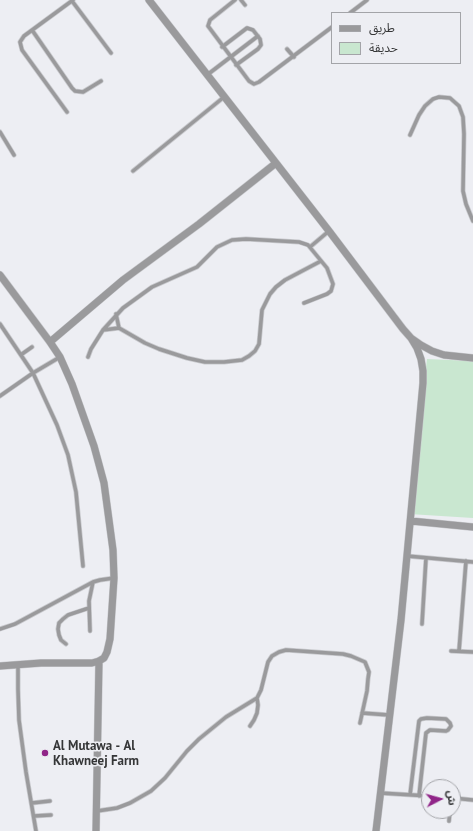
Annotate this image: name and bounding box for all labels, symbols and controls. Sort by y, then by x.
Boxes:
legend [331,12,461,64]
text: طريق [369,20,395,35]
text: حديقة [369,40,398,55]
place label: Al Mutawa - Al Khawneej Farm [53,738,139,769]
marker: Al Mutawa - Al Khawneej Farm [40,748,50,758]
north arrow [421,779,461,819]
text: ش [444,790,460,806]

